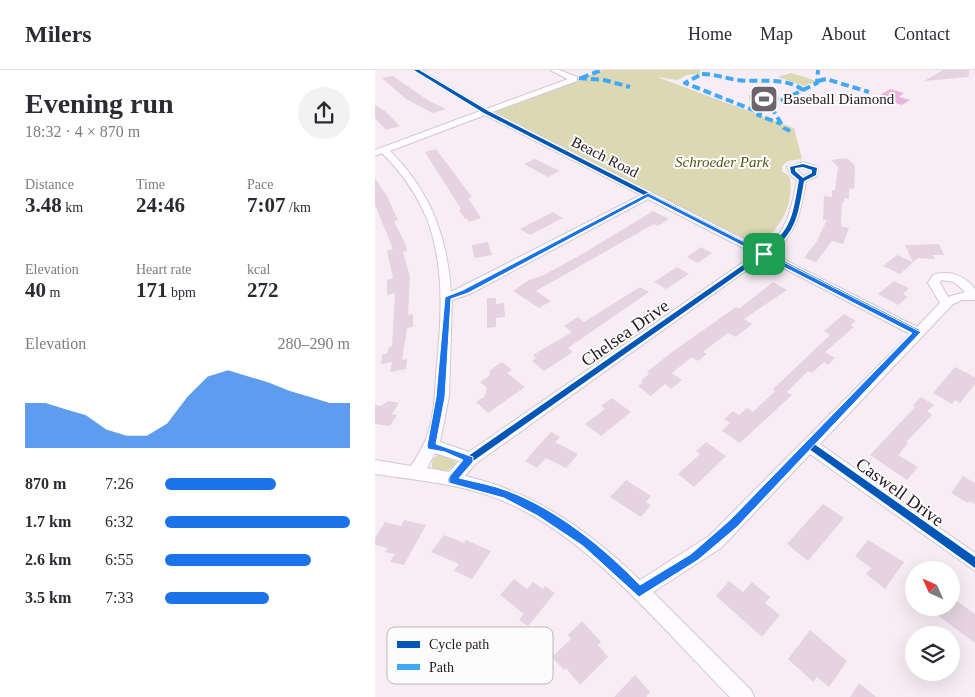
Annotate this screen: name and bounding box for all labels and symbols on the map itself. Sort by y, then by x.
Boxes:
sports icon: Baseball Diamond [749,84,779,114]
place label: Baseball Diamond [783,91,895,107]
street label: Beach Road [569,133,642,181]
park label: Schroeder Park [675,154,769,170]
pin [743,233,785,275]
street label: Chelsea Drive [577,295,673,371]
street label: Caswell Drive [852,453,948,531]
north arrow [905,561,960,616]
legend [387,627,553,684]
text: Cycle path [429,637,489,652]
text: Path [429,660,454,675]

